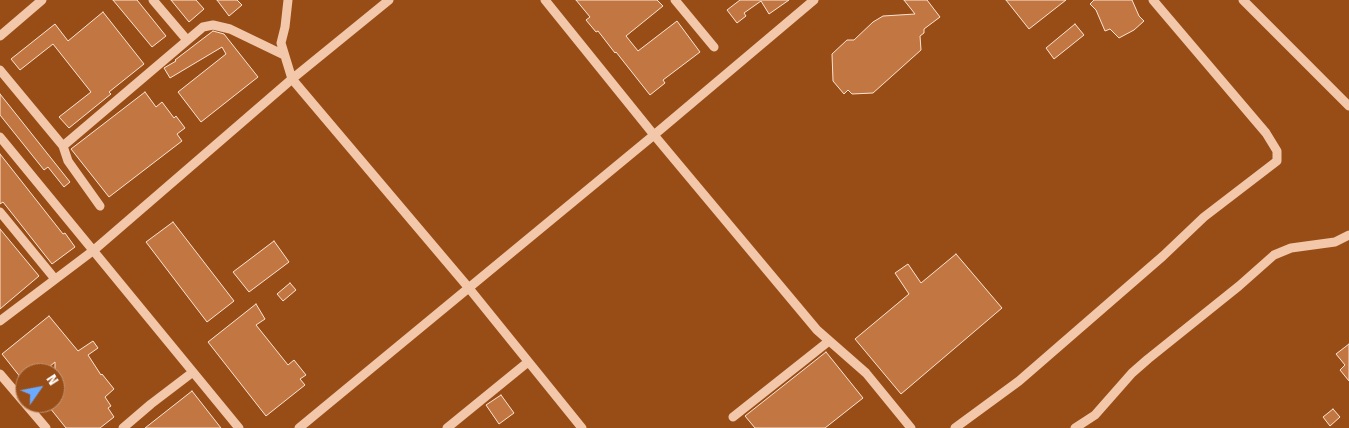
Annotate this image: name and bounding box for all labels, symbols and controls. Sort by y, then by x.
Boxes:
north arrow [15,363,65,413]
text: N [42,372,62,389]

